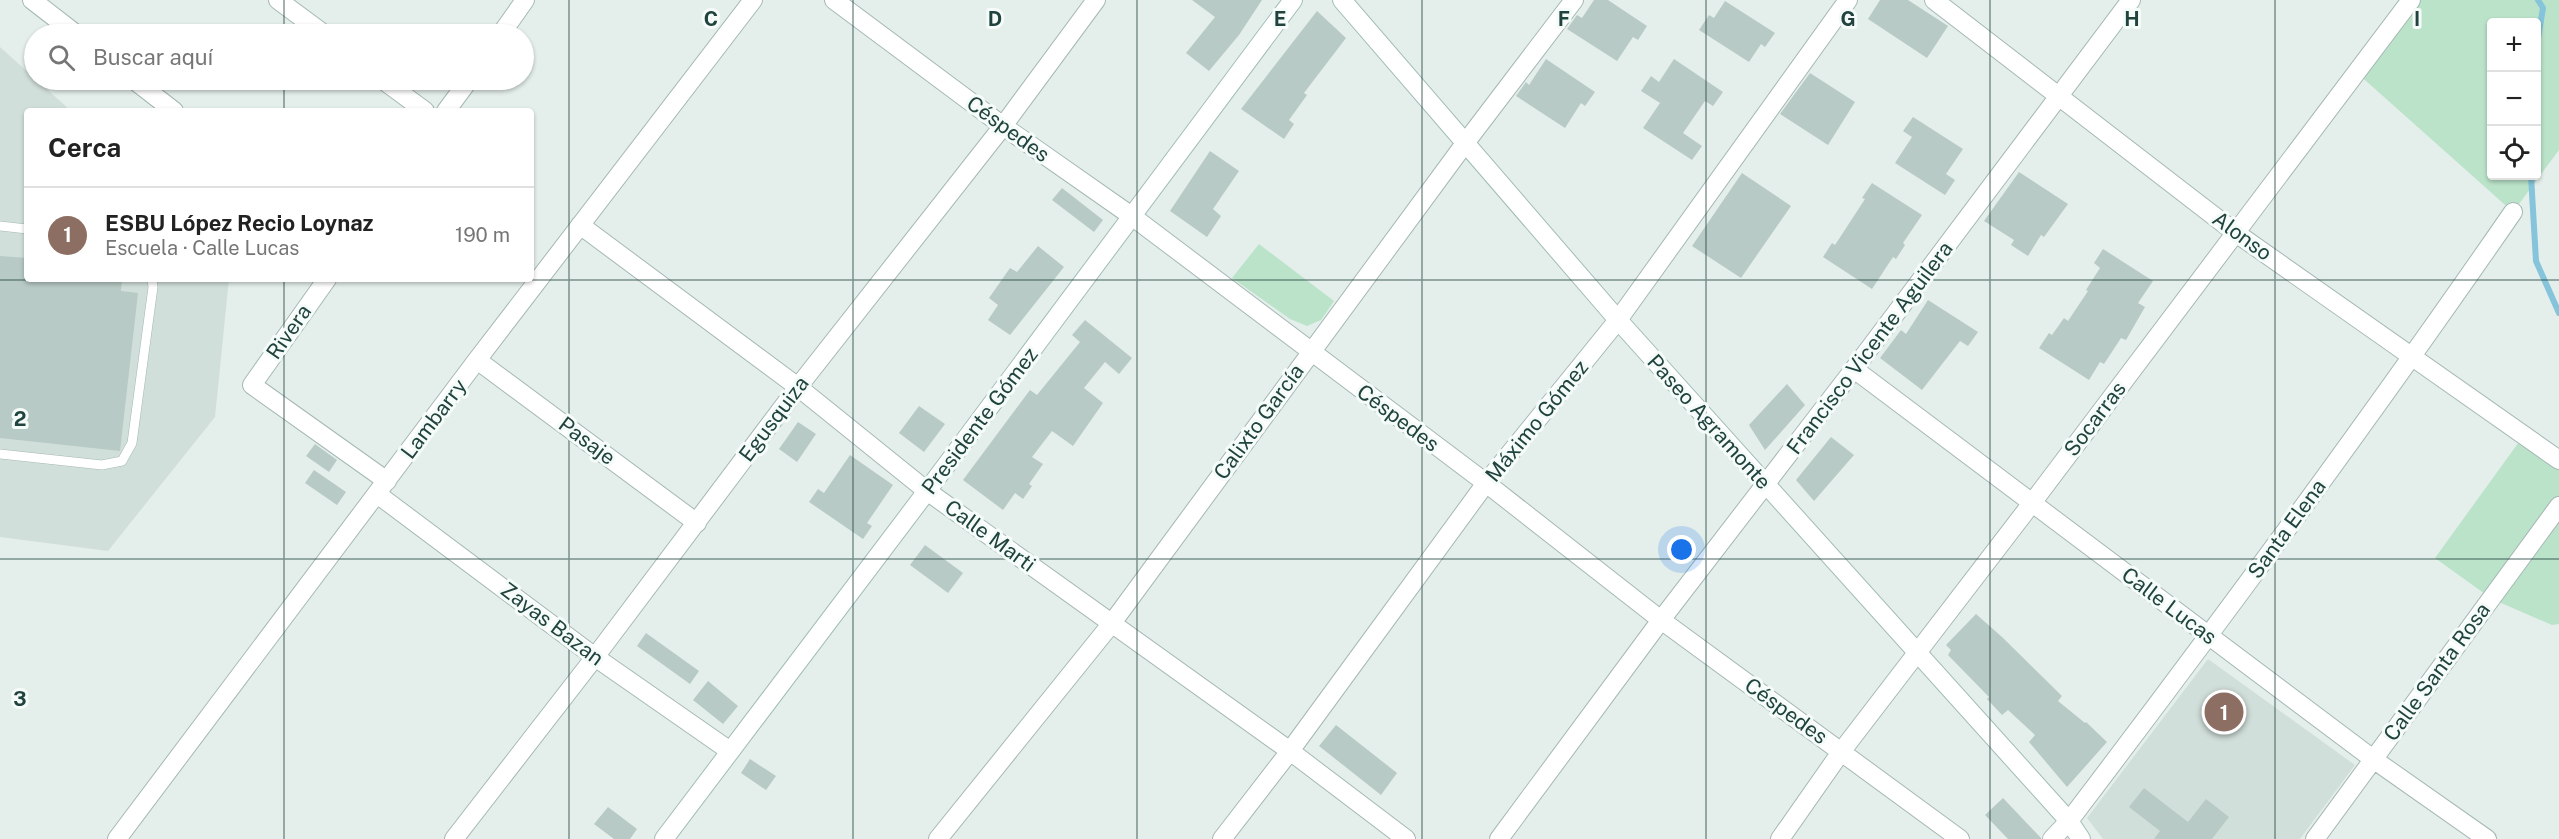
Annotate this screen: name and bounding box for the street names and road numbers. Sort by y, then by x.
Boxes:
street label: Céspedes [962,90,1055,167]
street label: Alonso [2208,206,2277,265]
street label: Francisco Vicente Aguilera [1781,236,1958,459]
street label: Rivera [261,300,316,364]
street label: Presidente Gómez [916,342,1043,499]
street label: Paseo Agramonte [1642,349,1776,494]
street label: Máximo Gómez [1480,355,1593,487]
street label: Calixto García [1208,359,1309,484]
street label: Egusquiza [733,371,814,466]
street label: Lambarry [395,374,472,464]
street label: Socarras [2058,376,2131,461]
street label: Céspedes [1352,379,1444,457]
street label: Pasaje [554,411,621,470]
street label: Santa Elena [2242,474,2331,583]
street label: Calle Marti [940,494,1041,577]
street label: Calle Lucas [2117,562,2222,649]
street label: Zayas Bazan [496,577,609,670]
street label: Calle Santa Rosa [2378,598,2495,746]
street label: Céspedes [1740,672,1833,749]

